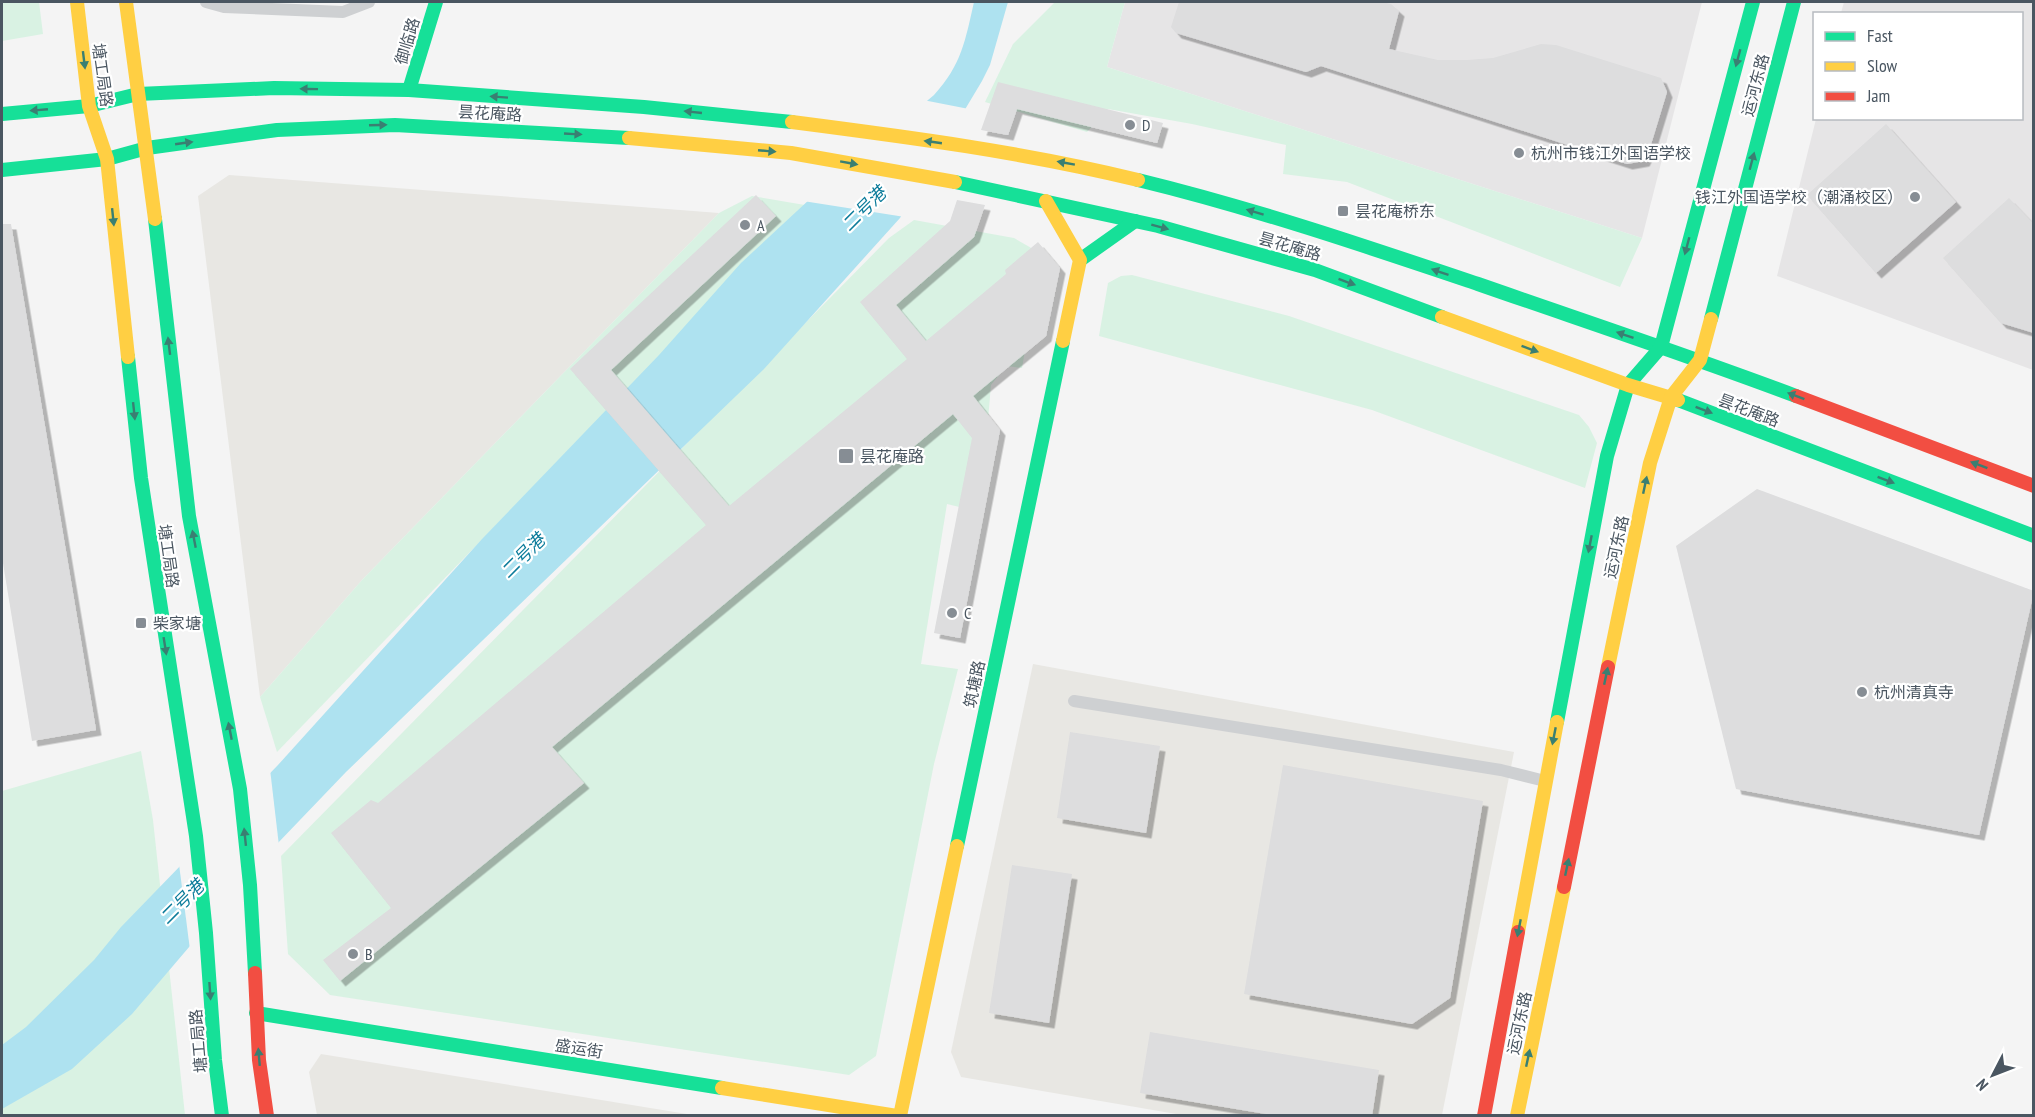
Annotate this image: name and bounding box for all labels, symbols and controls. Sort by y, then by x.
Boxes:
legend [1813,12,2023,120]
street label: 御临路 [390,15,424,67]
text: Fast [1867,24,1893,47]
street label: 塘工局路 [89,42,117,108]
one-way arrow [1732,49,1742,67]
one-way arrow [79,50,88,69]
street label: 运河东路 [1737,51,1773,119]
text: Slow [1867,54,1898,77]
one-way arrow [299,84,318,93]
text: Jam [1866,84,1890,107]
one-way arrow [489,92,508,101]
street label: 昙花庵路 [458,101,522,125]
one-way arrow [29,105,48,115]
one-way arrow [683,107,702,117]
place label: D [1142,115,1150,135]
marker: D [1123,118,1137,132]
one-way arrow [369,121,388,130]
one-way arrow [564,129,583,139]
one-way arrow [923,137,942,146]
one-way arrow [175,138,194,147]
place label: 杭州市钱江外国语学校 [1531,143,1691,163]
one-way arrow [758,146,777,156]
marker: 杭州市钱江外国语学校 [1512,146,1526,160]
one-way arrow [1748,152,1758,170]
one-way arrow [840,159,859,168]
one-way arrow [1056,159,1075,168]
water label: 二号港 [836,179,893,236]
place label: 钱江外国语学校（潮涌校区） [1695,187,1903,207]
marker: 钱江外国语学校（潮涌校区） [1908,190,1922,204]
place label: 昙花庵桥东 [1355,201,1435,221]
marker: 昙花庵桥东 [1336,204,1350,218]
one-way arrow [1246,206,1264,216]
one-way arrow [108,208,118,227]
place label: A [757,215,765,235]
marker: A [738,218,752,232]
one-way arrow [1151,222,1170,232]
street label: 昙花庵路 [1256,228,1324,264]
one-way arrow [1682,237,1691,255]
one-way arrow [1431,267,1449,276]
one-way arrow [1339,277,1357,287]
one-way arrow [1616,329,1634,339]
one-way arrow [165,336,174,355]
one-way arrow [1521,345,1539,355]
street label: 昙花庵路 [1716,389,1782,431]
one-way arrow [1787,391,1805,401]
one-way arrow [129,402,139,421]
one-way arrow [1695,406,1713,415]
place label: 昙花庵路 [860,446,924,466]
marker: 昙花庵路 [837,447,855,465]
one-way arrow [1970,460,1988,469]
one-way arrow [1877,475,1895,485]
one-way arrow [1641,476,1651,494]
street label: 运河东路 [1600,514,1632,580]
street label: 塘工局路 [155,523,183,589]
water label: 二号港 [495,526,552,583]
one-way arrow [189,530,198,549]
one-way arrow [1585,535,1594,554]
place label: C [964,603,971,623]
marker: C [945,606,959,620]
place label: 柴家塘 [153,613,201,633]
marker: 柴家塘 [134,616,148,630]
one-way arrow [161,637,170,656]
street label: 筑塘路 [959,658,989,710]
one-way arrow [1602,667,1612,685]
place label: 杭州清真寺 [1874,682,1954,702]
marker: 杭州清真寺 [1855,685,1869,699]
one-way arrow [225,721,234,740]
one-way arrow [1550,727,1559,746]
one-way arrow [241,827,250,846]
one-way arrow [1563,857,1572,876]
water label: 二号港 [154,872,211,929]
one-way arrow [1514,918,1523,937]
place label: B [365,944,373,964]
marker: B [346,947,360,961]
one-way arrow [206,982,215,1001]
street label: 运河东路 [1503,990,1535,1056]
street label: 塘工局路 [185,1008,211,1074]
street label: 盛运街 [554,1034,604,1062]
north arrow [1963,1045,2023,1105]
one-way arrow [254,1048,264,1067]
one-way arrow [1524,1048,1533,1067]
text: N [1972,1075,1992,1095]

